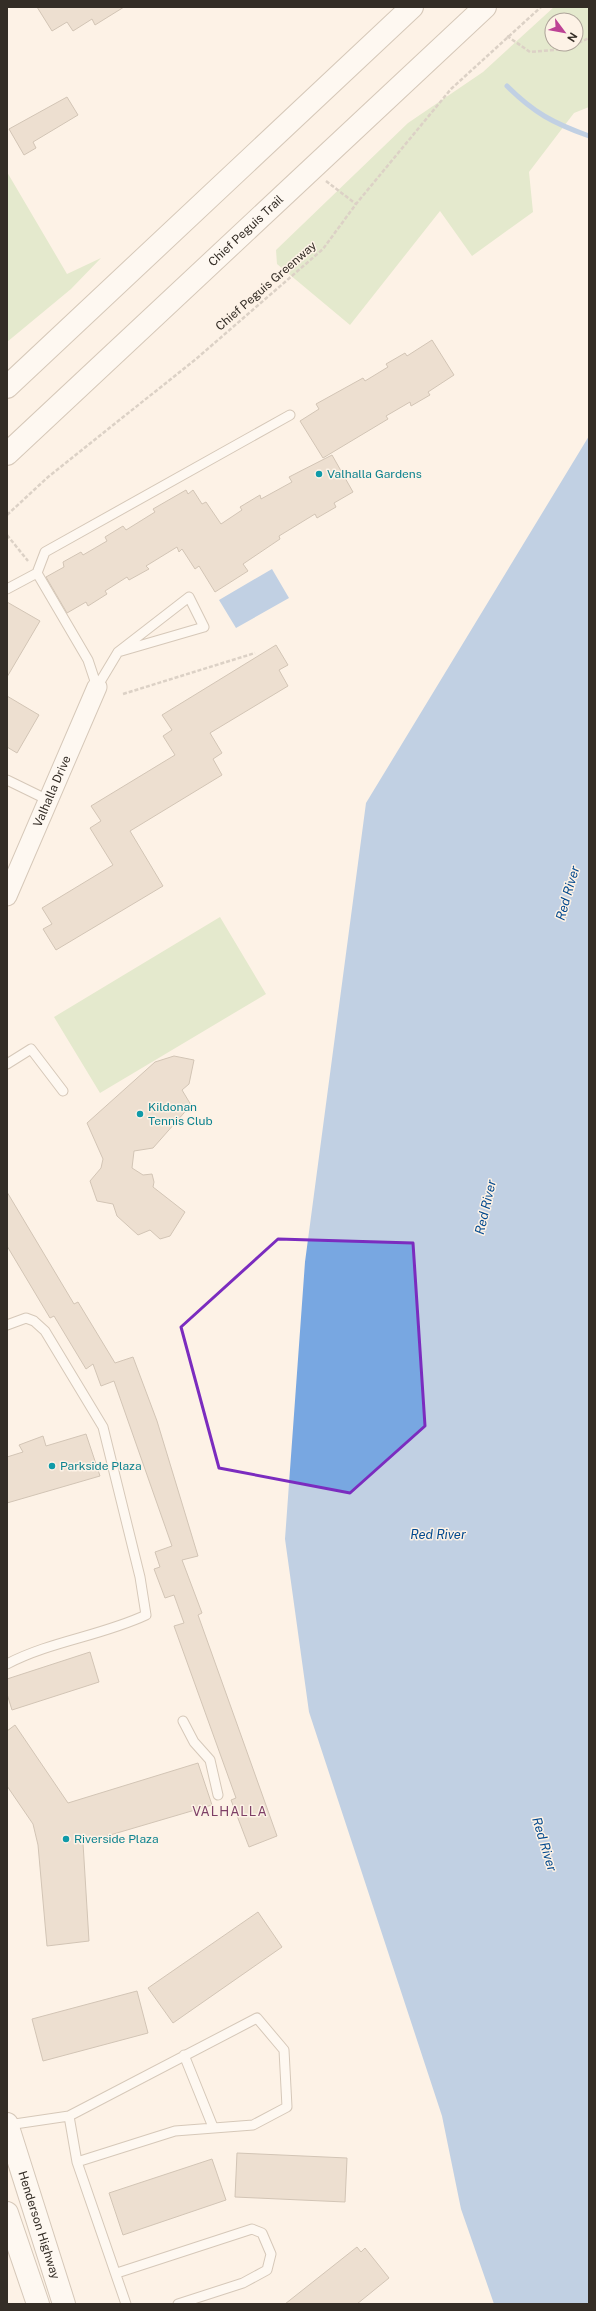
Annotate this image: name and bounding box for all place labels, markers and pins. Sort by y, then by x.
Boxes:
place label: Valhalla Gardens [327,467,422,481]
marker: Valhalla Gardens [314,469,324,479]
place label: Kildonan Tennis Club [148,1100,213,1128]
marker: Kildonan Tennis Club [135,1109,145,1119]
place label: Parkside Plaza [60,1459,142,1473]
marker: Parkside Plaza [47,1461,57,1471]
place label: Riverside Plaza [74,1832,159,1846]
marker: Riverside Plaza [61,1834,71,1844]

